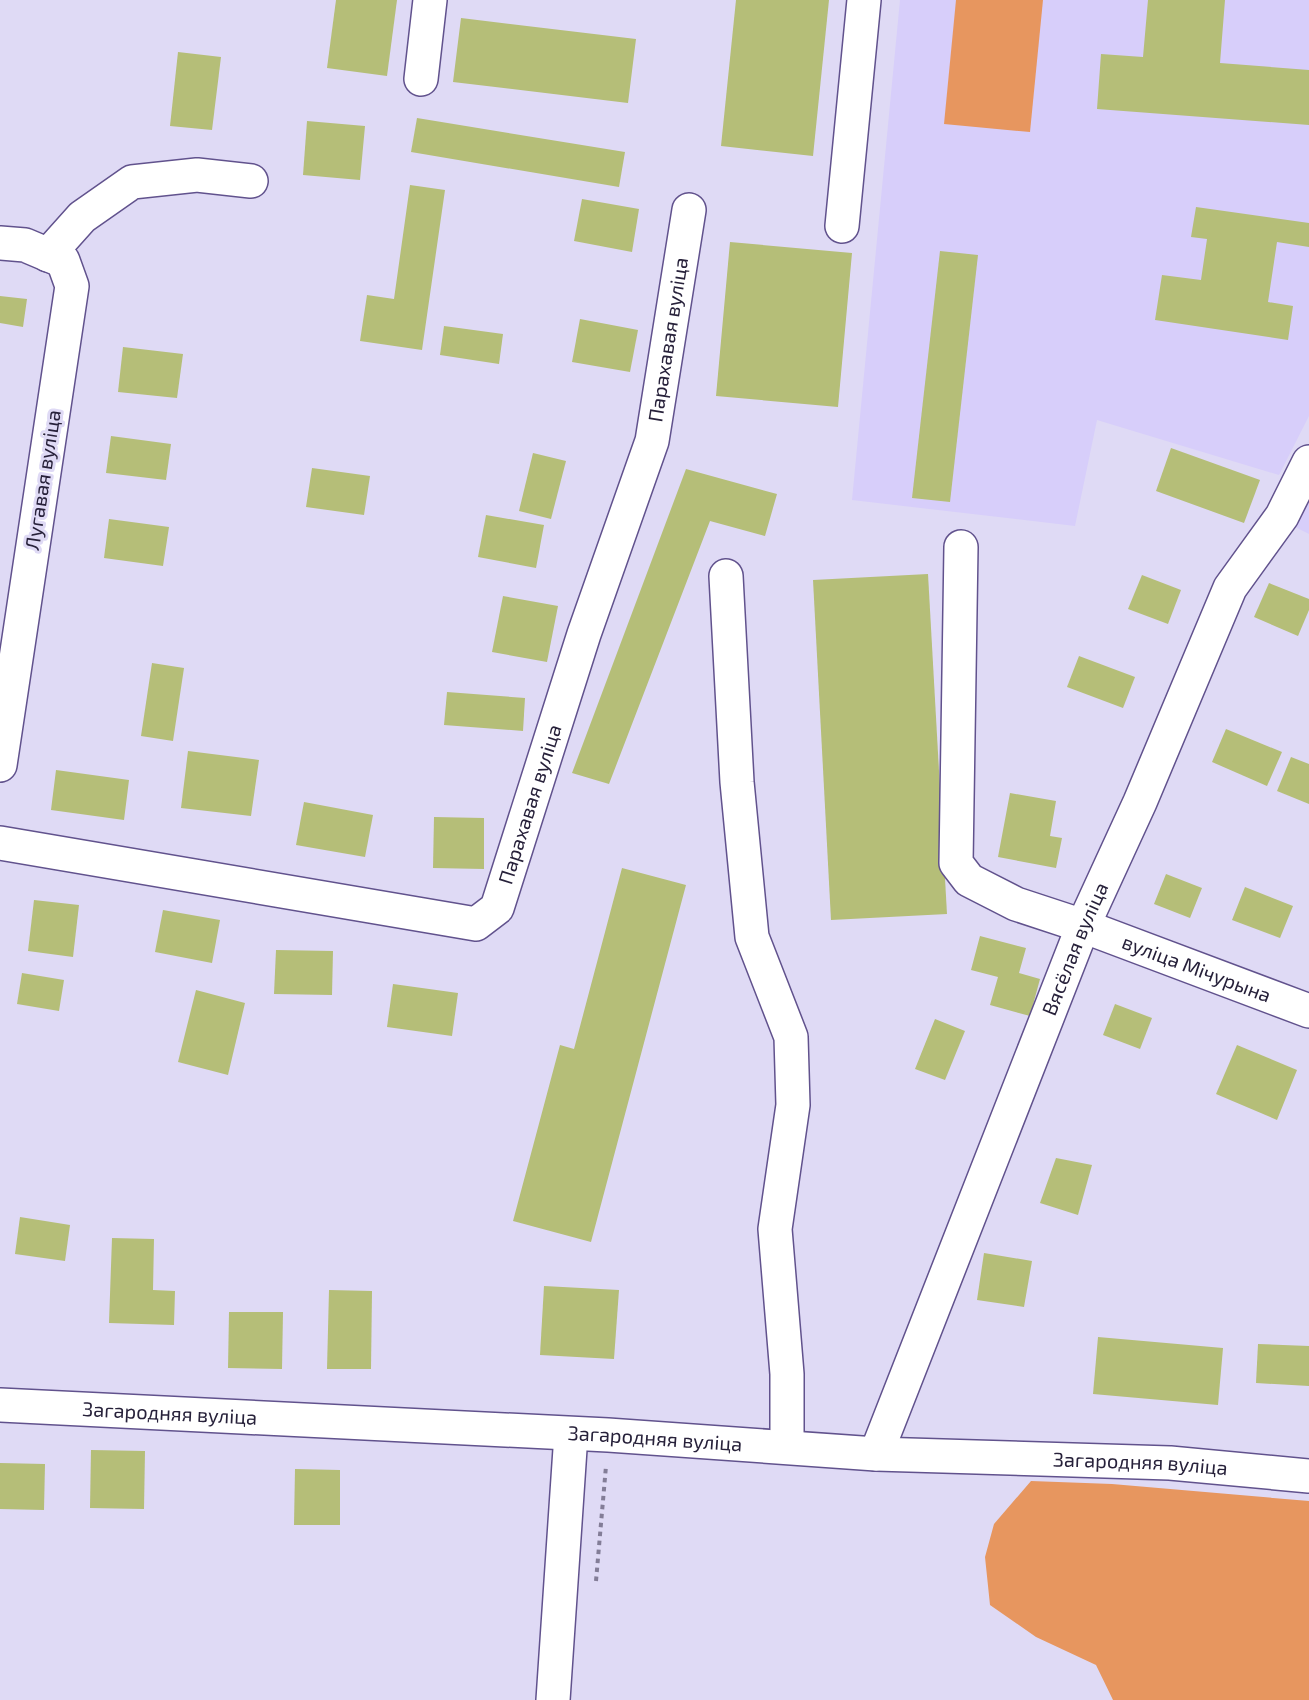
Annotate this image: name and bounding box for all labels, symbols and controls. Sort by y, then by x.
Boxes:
street label: Парахавая вуліца [642,255,692,424]
street label: Лугавая вуліца [19,408,66,552]
street label: Парахавая вуліца [492,721,566,887]
street label: Вясёлая вуліца [1036,878,1112,1018]
street label: вуліца Мічурына [1119,929,1275,1007]
street label: Загародняя вуліца [82,1396,258,1429]
street label: Загародняя вуліца [567,1420,743,1456]
street label: Загародняя вуліца [1053,1446,1229,1479]

